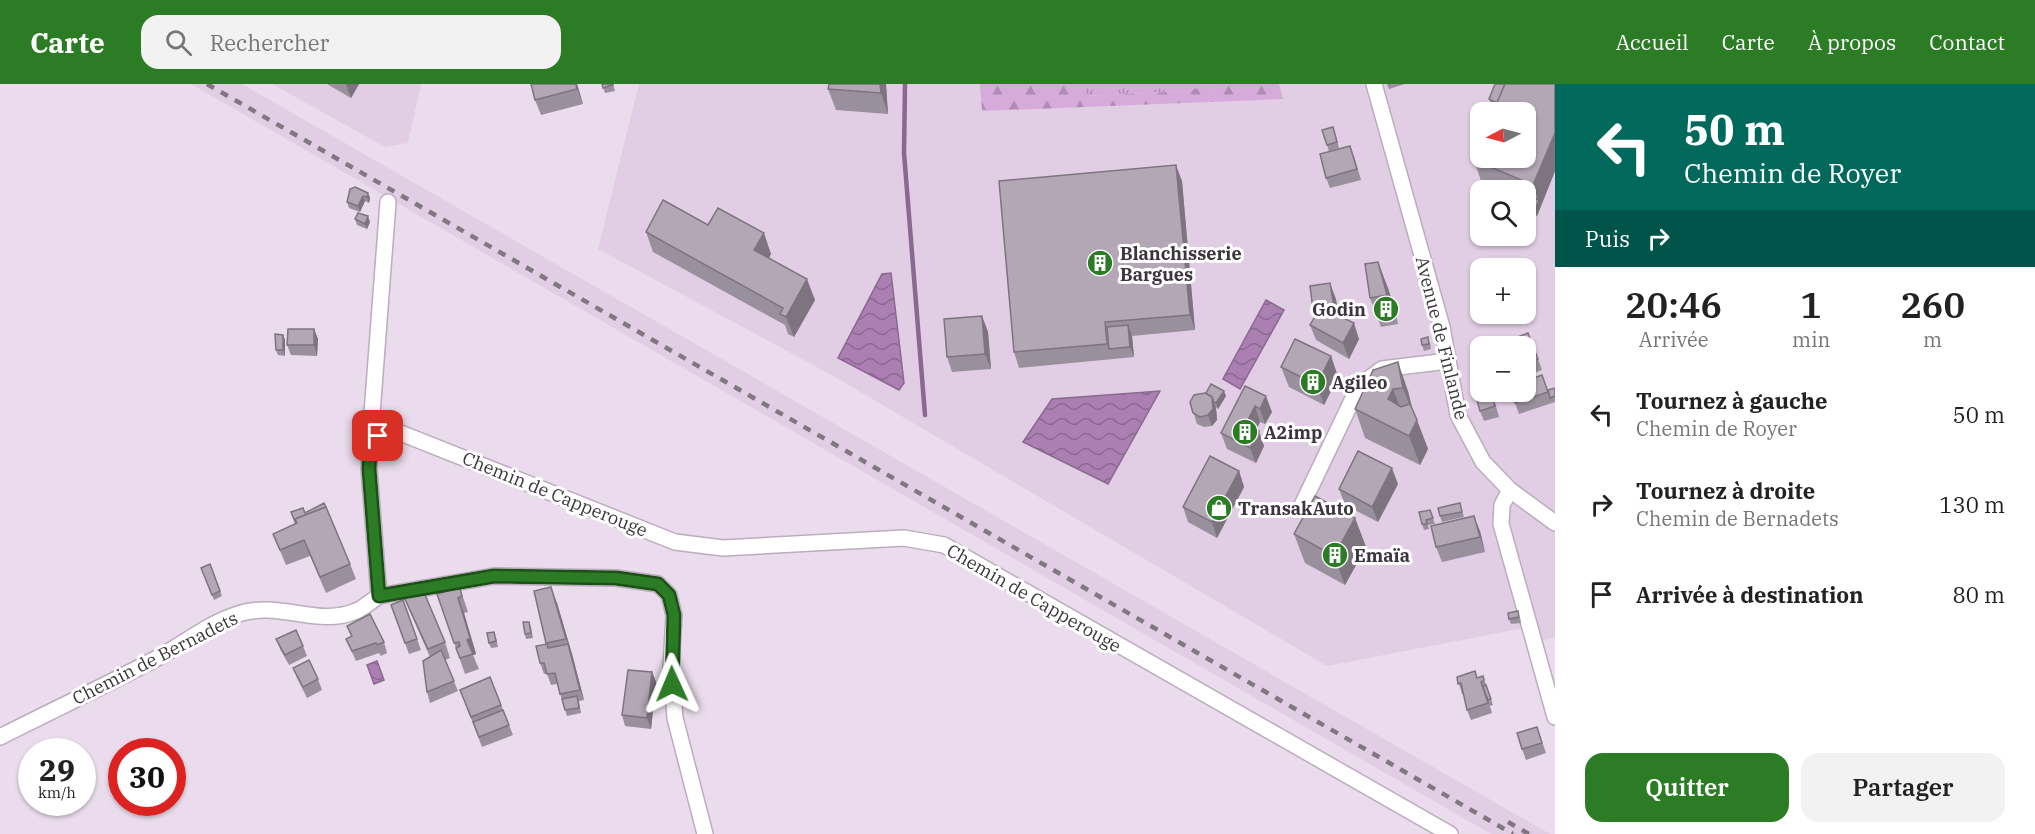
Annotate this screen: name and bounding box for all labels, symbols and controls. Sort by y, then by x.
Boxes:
search box [141,15,561,69]
text: Carte [30,24,105,61]
icon: search [162,26,195,59]
text: Rechercher [210,28,329,57]
text: Accueil [1616,28,1689,56]
text: Carte [1722,28,1775,56]
text: À propos [1808,28,1896,56]
text: Contact [1929,28,2005,56]
north arrow [1470,102,1536,168]
map controls [1470,102,1536,402]
text: 50 m [1684,102,1785,157]
icon: left [1585,108,1663,186]
text: Chemin de Royer [1684,155,1901,190]
button: search [1470,180,1536,246]
icon: right [1642,222,1675,255]
text: Puis [1585,224,1630,253]
place label: Blanchisserie Bargues [1120,242,1242,286]
building icon: Blanchisserie Bargues [1085,248,1115,278]
street label: Avenue de Finlande [1411,254,1473,422]
button: + [1470,258,1536,324]
text: 20:46 [1625,281,1722,328]
text: 1 [1800,281,1822,328]
text: 260 [1900,281,1965,328]
building icon: Godin [1371,294,1401,324]
place label: Godin [1312,298,1366,321]
text: Arrivée [1639,326,1708,353]
text: min [1792,326,1830,353]
text: m [1923,326,1942,353]
button: − [1470,336,1536,402]
building icon: Agileo [1298,367,1328,397]
place label: Agileo [1332,371,1388,394]
text: Tournez à gauche [1636,386,1827,415]
icon: left [1585,398,1618,431]
text: 50 m [1953,400,2005,429]
pin [352,410,403,461]
text: Chemin de Royer [1636,415,1797,442]
building icon: A2imp [1230,417,1260,447]
icon: arrive [361,419,394,452]
place label: A2imp [1264,421,1322,444]
street label: Chemin de Capperouge [459,446,651,542]
text: Tournez à droite [1636,476,1815,505]
icon: right [1585,488,1618,521]
text: 130 m [1939,490,2005,519]
shop icon: TransakAuto [1204,493,1234,523]
place label: TransakAuto [1238,497,1354,520]
text: Chemin de Bernadets [1636,505,1839,532]
street label: Chemin de Capperouge [943,539,1125,657]
building icon: Emaïa [1320,540,1350,570]
place label: Emaïa [1354,544,1410,567]
icon: arrive [1585,578,1618,611]
text: Arrivée à destination [1636,580,1864,609]
text: 80 m [1953,580,2005,609]
street label: Chemin de Bernadets [68,606,242,710]
position arrow [640,652,704,716]
speed limit sign: 30 [108,738,186,816]
text: 29 [39,750,75,789]
button: Quitter [1585,753,1789,822]
button: Partager [1801,753,2005,822]
text: km/h [38,783,76,802]

